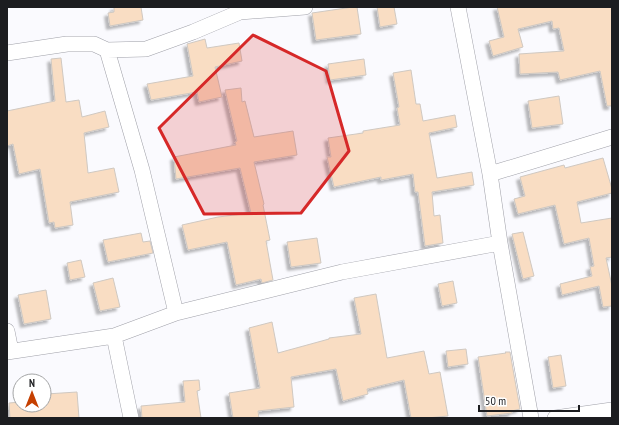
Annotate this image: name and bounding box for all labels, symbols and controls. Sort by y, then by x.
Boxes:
north arrow [12,373,52,413]
text: N [29,376,35,390]
scale bar [479,387,579,413]
text: 50 m [485,393,506,408]

